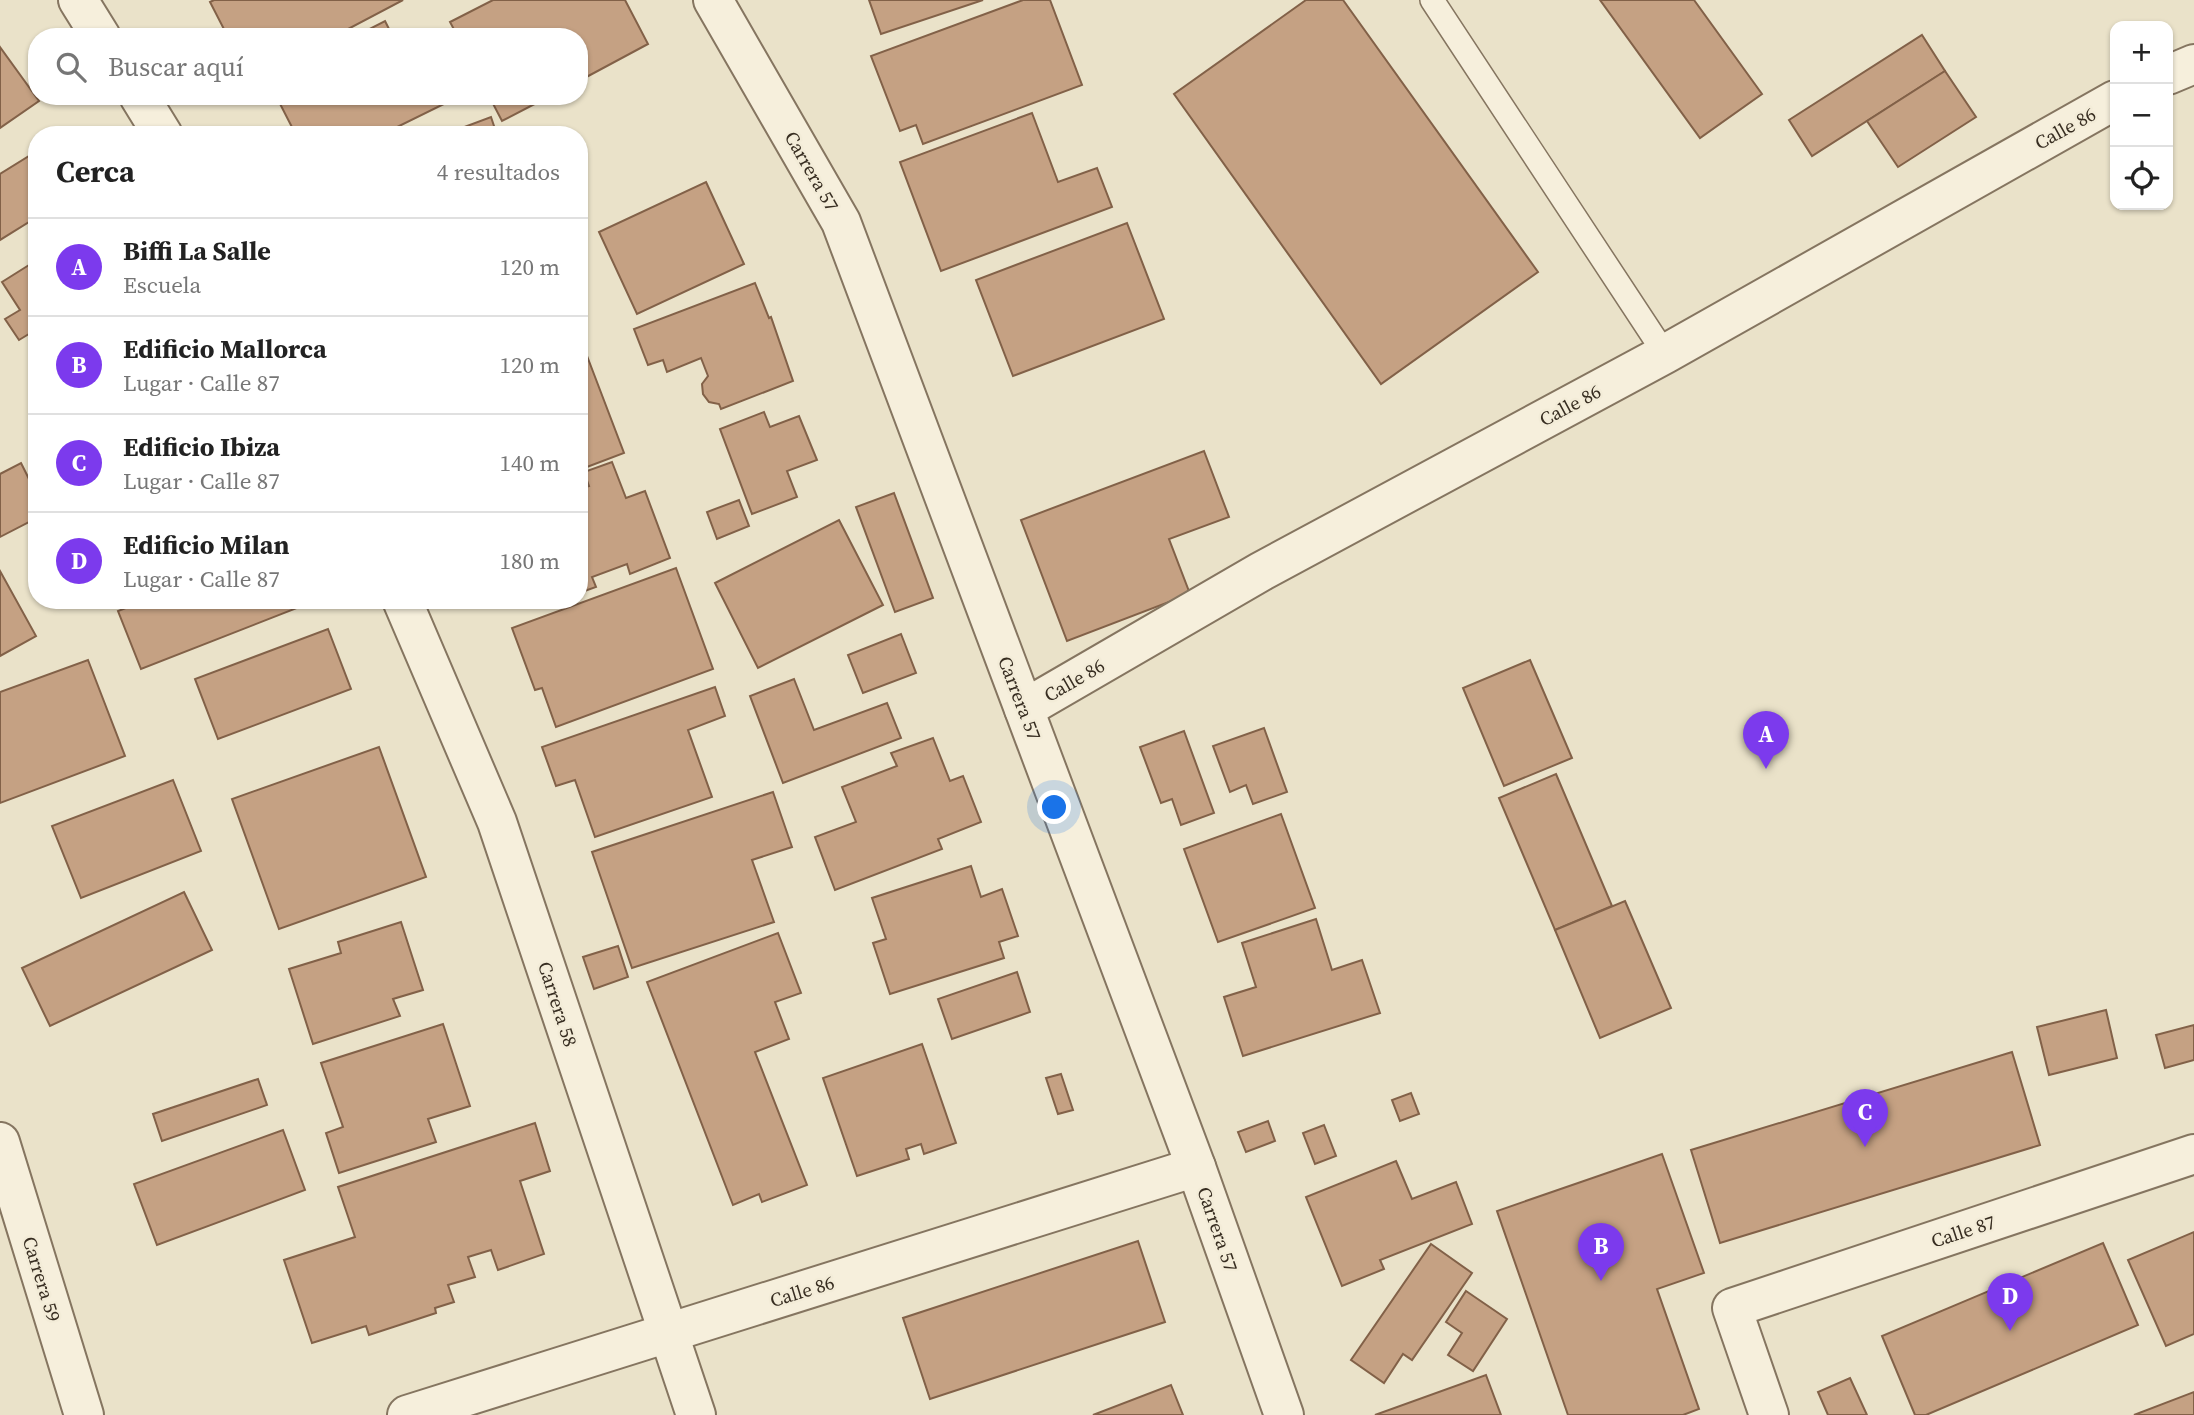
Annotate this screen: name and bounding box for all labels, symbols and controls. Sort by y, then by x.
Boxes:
map controls [2110,21,2173,210]
button: + [2110,21,2173,84]
search box [28,28,588,105]
icon: search [52,48,90,86]
text: Buscar aquí [108,49,244,85]
button: − [2110,84,2173,147]
street label: Calle 86 [2030,101,2100,155]
street label: Carrera 57 [779,126,845,216]
button: locate [2110,147,2173,210]
text: Cerca [56,151,135,192]
text: 4 resultados [437,156,560,188]
text: Biffi La Salle [123,233,271,269]
text: A [71,251,87,283]
text: 120 m [499,251,560,283]
text: Escuela [123,269,201,301]
text: Edificio Mallorca [123,331,327,367]
text: B [72,349,86,381]
text: 120 m [499,349,560,381]
text: Lugar · Calle 87 [123,367,280,399]
street label: Calle 86 [1535,378,1605,432]
text: Edificio Ibiza [123,429,280,465]
text: C [72,447,86,479]
text: 140 m [499,447,560,479]
text: Lugar · Calle 87 [123,465,280,497]
text: Edificio Milan [123,527,289,563]
text: D [71,545,87,577]
text: 180 m [499,545,560,577]
text: Lugar · Calle 87 [123,563,280,595]
street label: Carrera 57 [992,652,1048,744]
street label: Calle 86 [1039,652,1109,708]
pin: A [1743,711,1789,769]
your location [1037,790,1071,824]
street label: Carrera 58 [532,958,584,1050]
pin: C [1842,1089,1888,1147]
street label: Carrera 57 [1191,1183,1245,1275]
street label: Calle 87 [1928,1208,1998,1254]
pin: B [1578,1223,1624,1281]
street label: Carrera 59 [17,1233,67,1325]
street label: Calle 86 [767,1269,837,1313]
pin: D [1987,1273,2033,1331]

